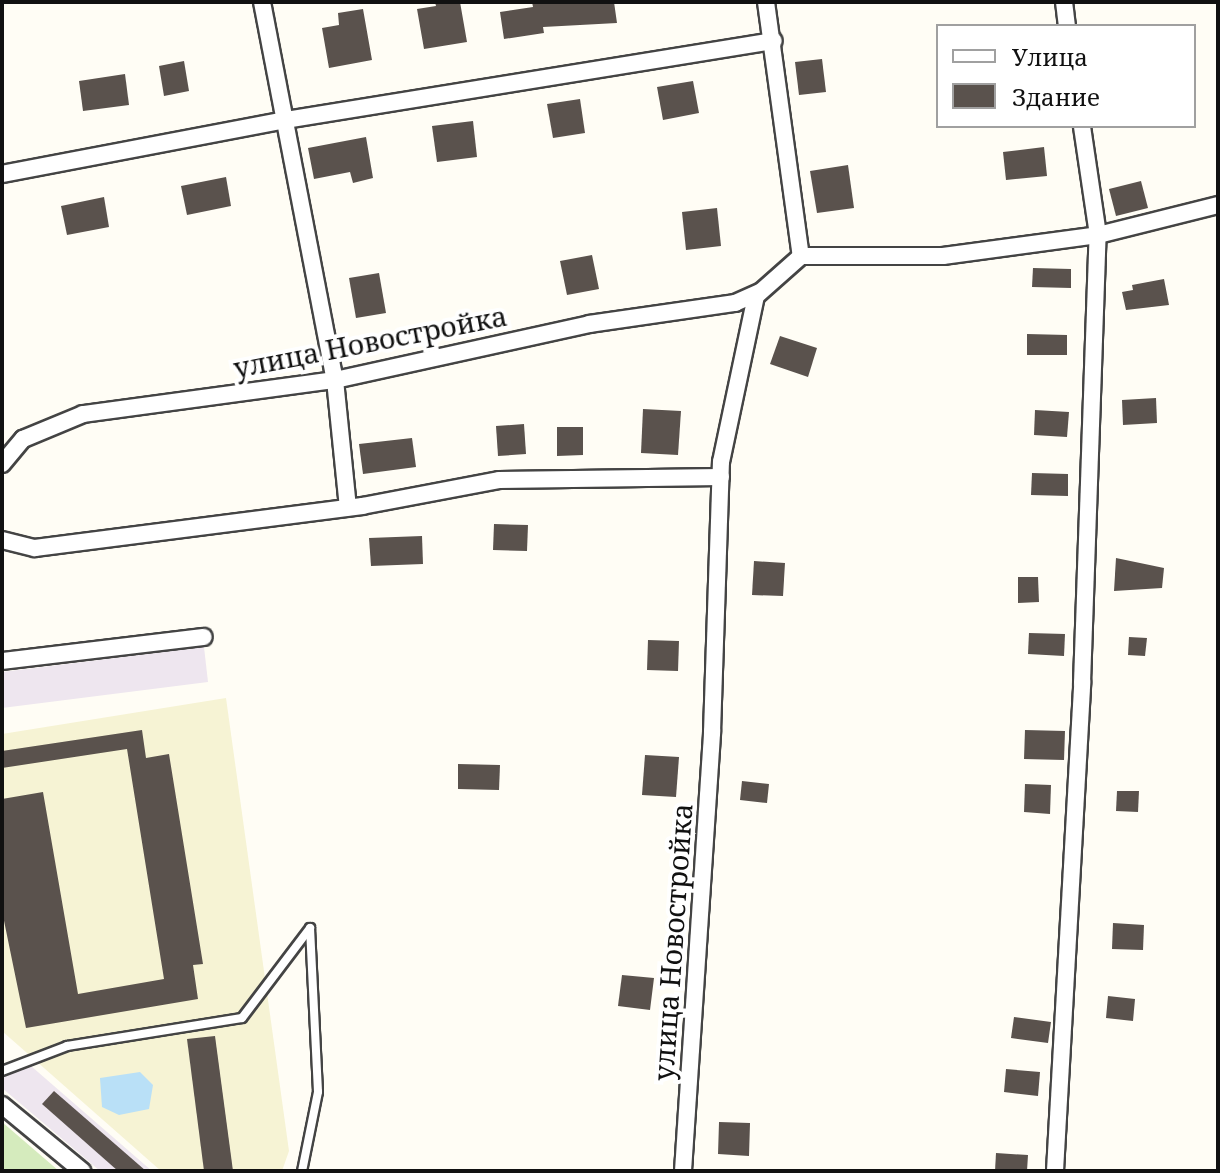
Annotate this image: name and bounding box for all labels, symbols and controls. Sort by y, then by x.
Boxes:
legend [936,24,1196,128]
text: Улица [1012,40,1088,73]
text: Здание [1012,80,1100,113]
street label: улица Новостройка [230,298,510,384]
street label: улица Новостройка [646,802,698,1082]

